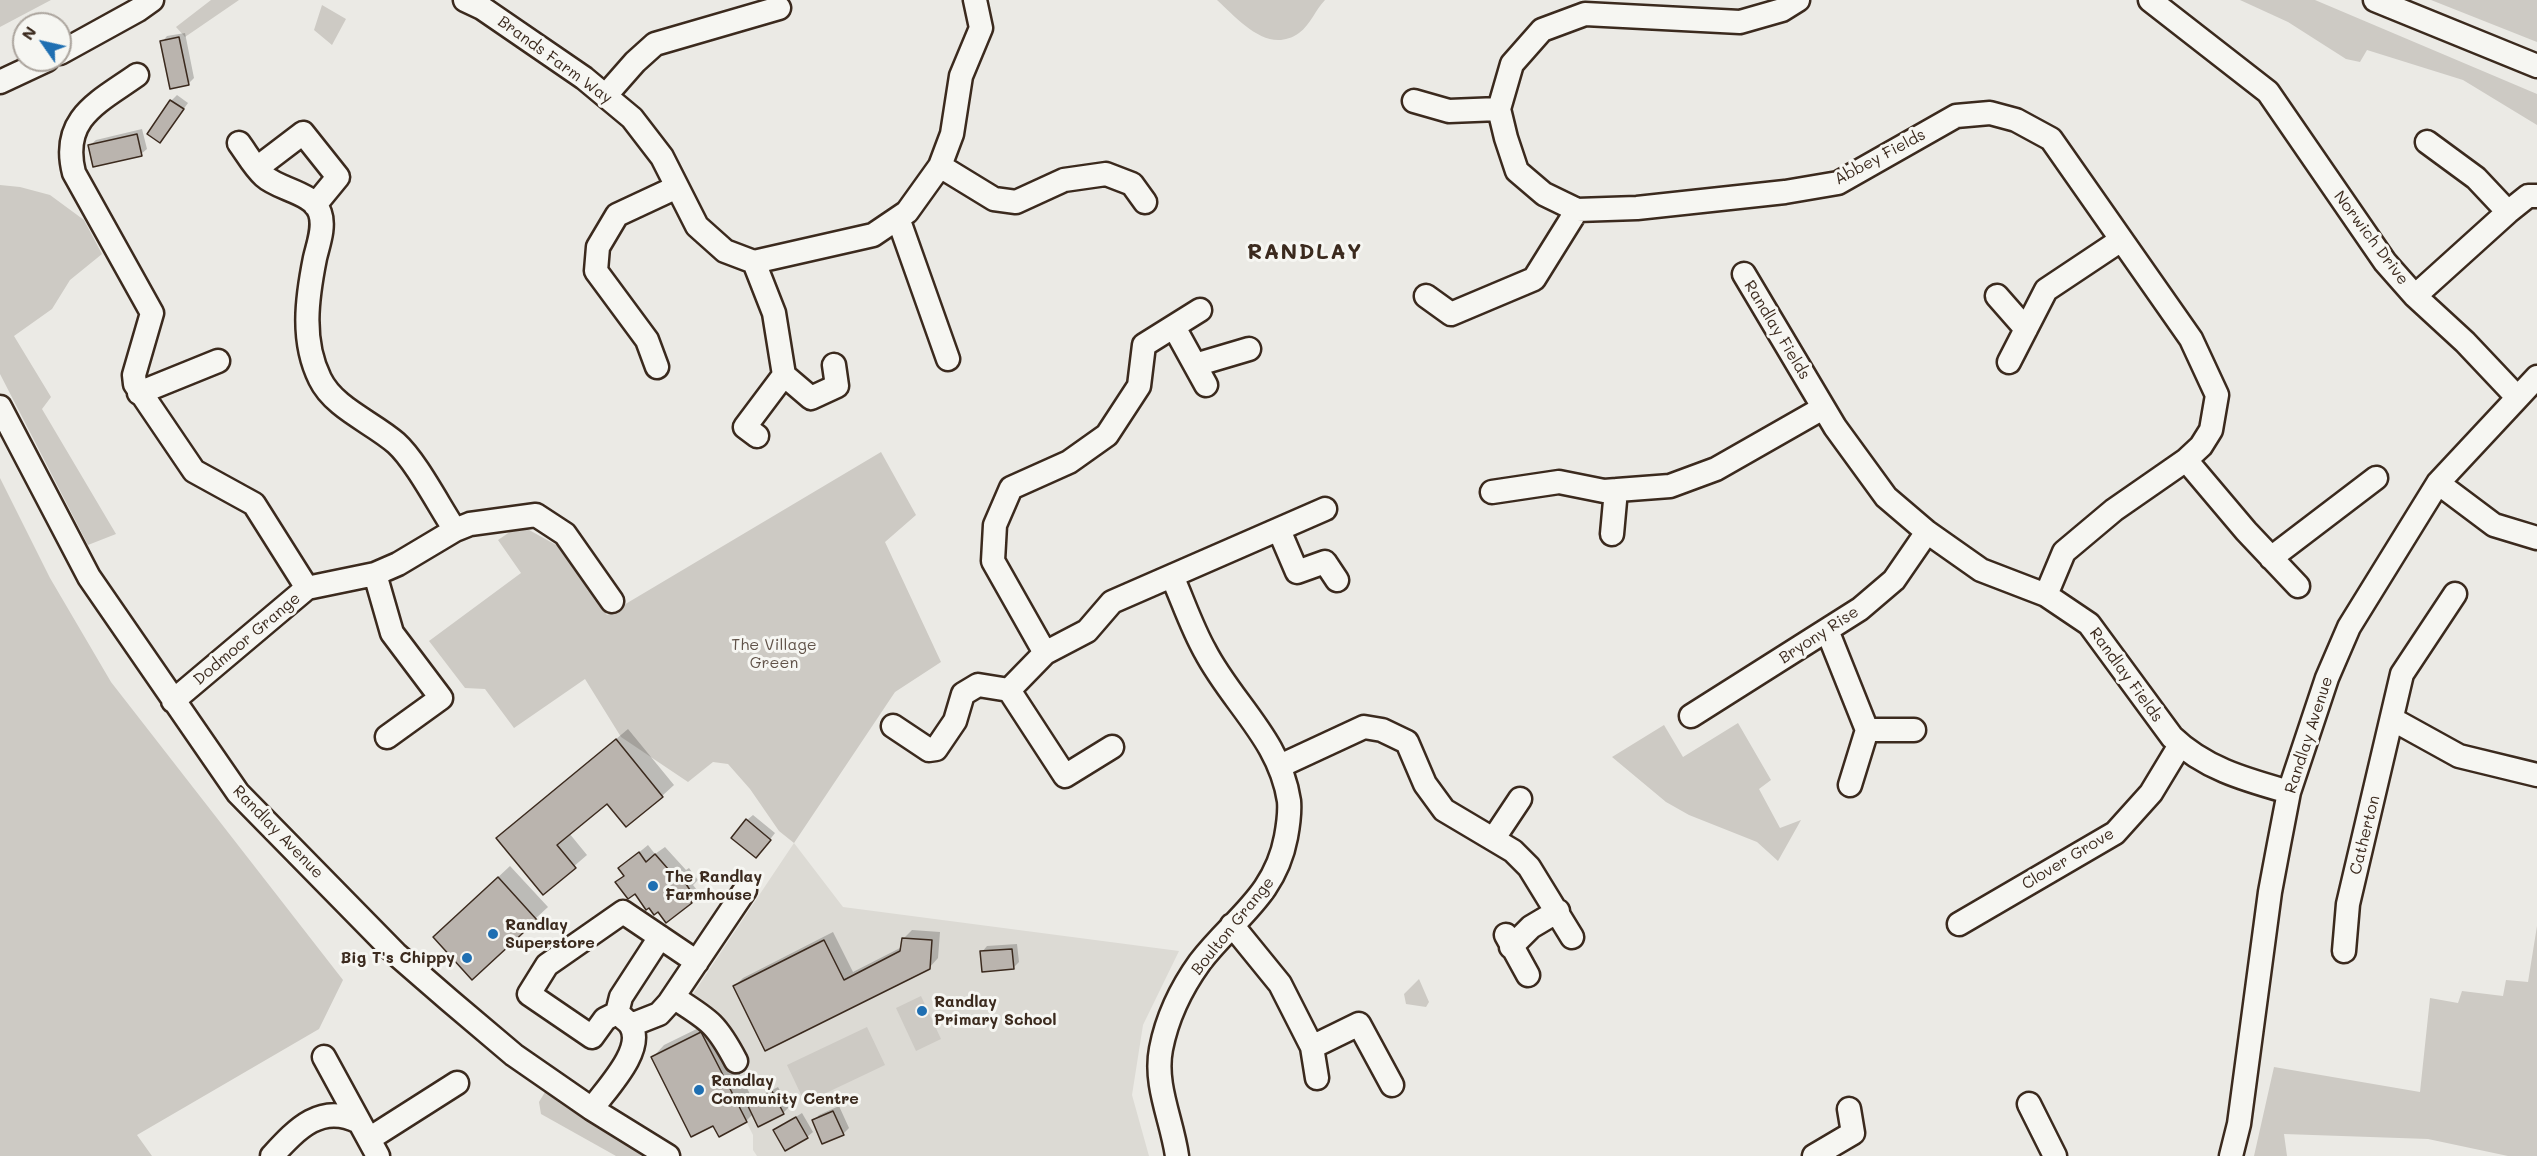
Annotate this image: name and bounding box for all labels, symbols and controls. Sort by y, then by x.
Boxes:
north arrow [12,12,72,72]
street label: Brands Farm Way [494,12,616,108]
text: N [16,22,40,44]
street label: Abbey Fields [1831,125,1929,189]
street label: Norwich Drive [2329,187,2413,289]
district label: RANDLAY [1247,239,1363,265]
street label: Randlay Fields [1740,277,1814,383]
street label: Dodmoor Grange [190,589,304,689]
street label: Bryony Rise [1776,602,1862,668]
street label: Randlay Fields [2085,624,2167,726]
park label: The Village Green [731,635,817,673]
street label: Randlay Avenue [2281,674,2337,796]
street label: Randlay Avenue [229,781,327,883]
street label: Catherton [2346,793,2384,877]
street label: Clover Grove [2018,824,2118,894]
place label: The Randlay Farmhouse [665,867,762,905]
street label: Boulton Grange [1188,873,1278,979]
marker: The Randlay Farmhouse [646,879,660,893]
place label: Randlay Superstore [505,915,595,953]
marker: Randlay Superstore [486,927,500,941]
place label: Big T's Chippy [341,948,455,968]
marker: Big T's Chippy [460,951,474,965]
place label: Randlay Primary School [934,992,1057,1030]
marker: Randlay Primary School [915,1004,929,1018]
place label: Randlay Community Centre [711,1071,859,1109]
marker: Randlay Community Centre [692,1083,706,1097]

